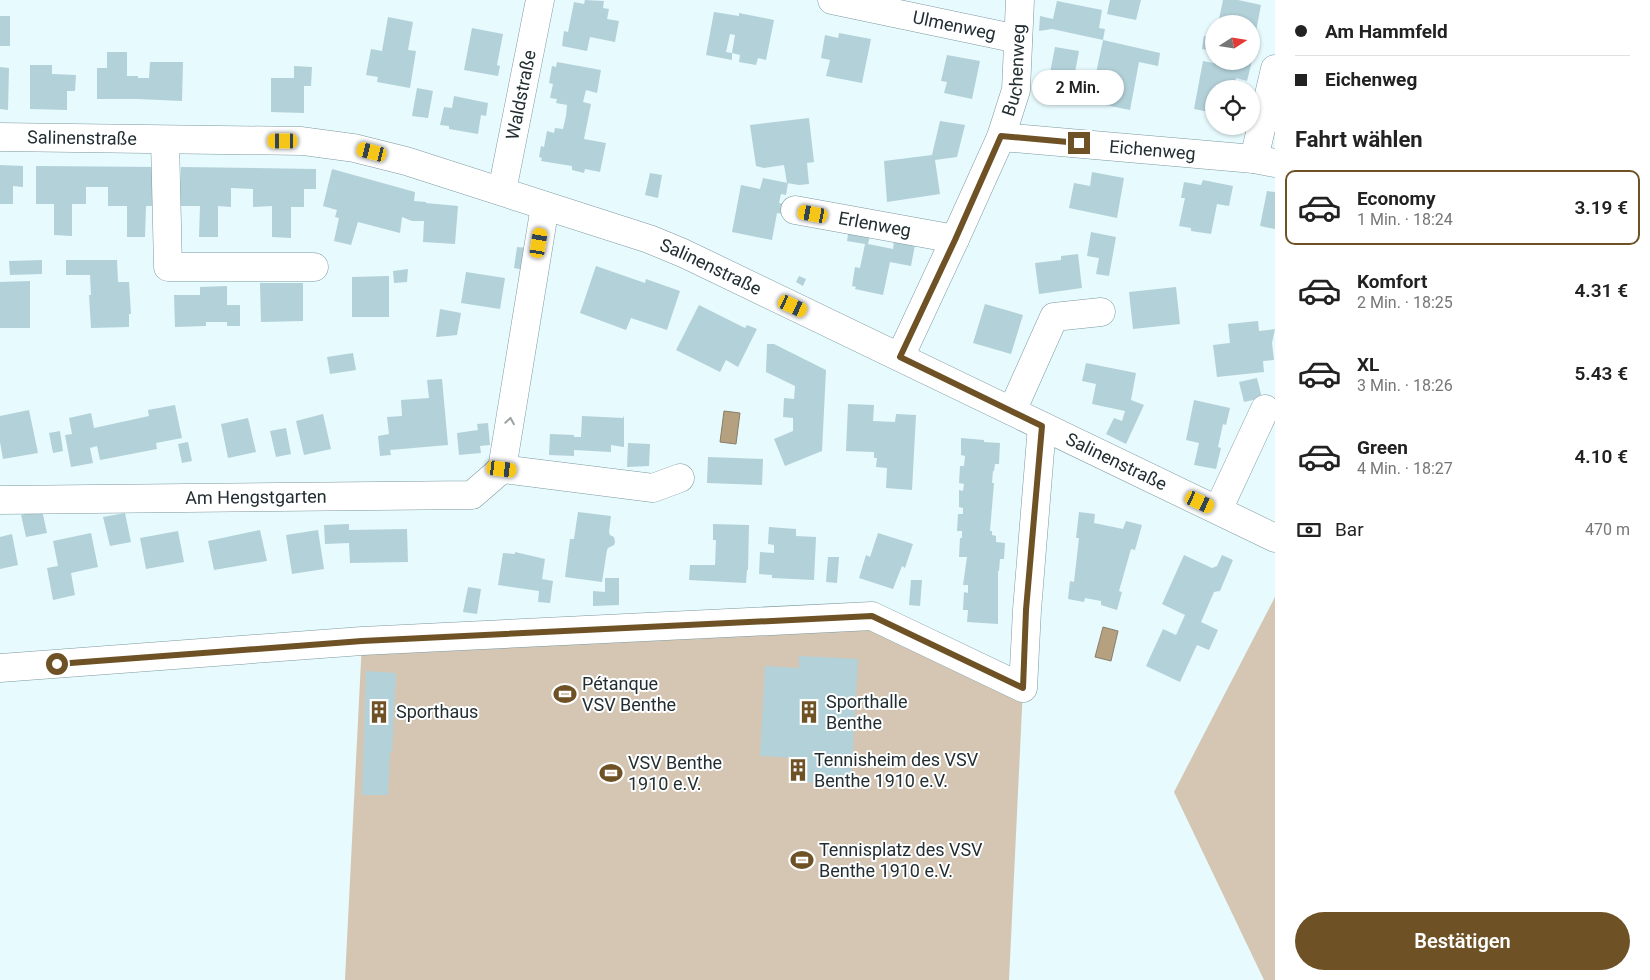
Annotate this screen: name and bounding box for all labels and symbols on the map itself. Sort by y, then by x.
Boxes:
street label: Ulmenweg [911,6,998,44]
north arrow [1205,15,1260,70]
street label: Buchenweg [997,23,1029,119]
street label: Waldstraße [501,48,540,141]
callout: 2 Min. [1033,70,1125,106]
street label: Salinenstraße [27,126,137,149]
route end [1068,132,1090,154]
car [268,134,298,149]
street label: Eichenweg [1108,135,1197,164]
car [355,141,388,163]
car [796,204,829,224]
street label: Erlenweg [837,207,913,241]
car [529,227,548,259]
street label: Salinenstraße [657,234,765,299]
car [776,293,809,319]
one-way arrow [504,416,515,424]
street label: Salinenstraße [1063,428,1171,494]
car [486,460,517,478]
street label: Am Hengstgarten [185,486,327,508]
car [1183,489,1216,515]
route start [46,653,68,675]
place label: Pétanque VSV Benthe [582,673,676,715]
sports icon: Pétanque VSV Benthe [552,681,578,707]
place label: Sporthalle Benthe [826,691,908,733]
building icon: Sporthaus [366,699,392,725]
building icon: Sporthalle Benthe [796,699,822,725]
place label: Sporthaus [396,701,478,722]
place label: Tennisheim des VSV Benthe 1910 e.V. [814,749,979,791]
place label: VSV Benthe 1910 e.V. [628,752,722,794]
building icon: Tennisheim des VSV Benthe 1910 e.V. [785,757,811,783]
sports icon: VSV Benthe 1910 e.V. [598,760,624,786]
place label: Tennisplatz des VSV Benthe 1910 e.V. [819,839,983,881]
sports icon: Tennisplatz des VSV Benthe 1910 e.V. [789,847,815,873]

